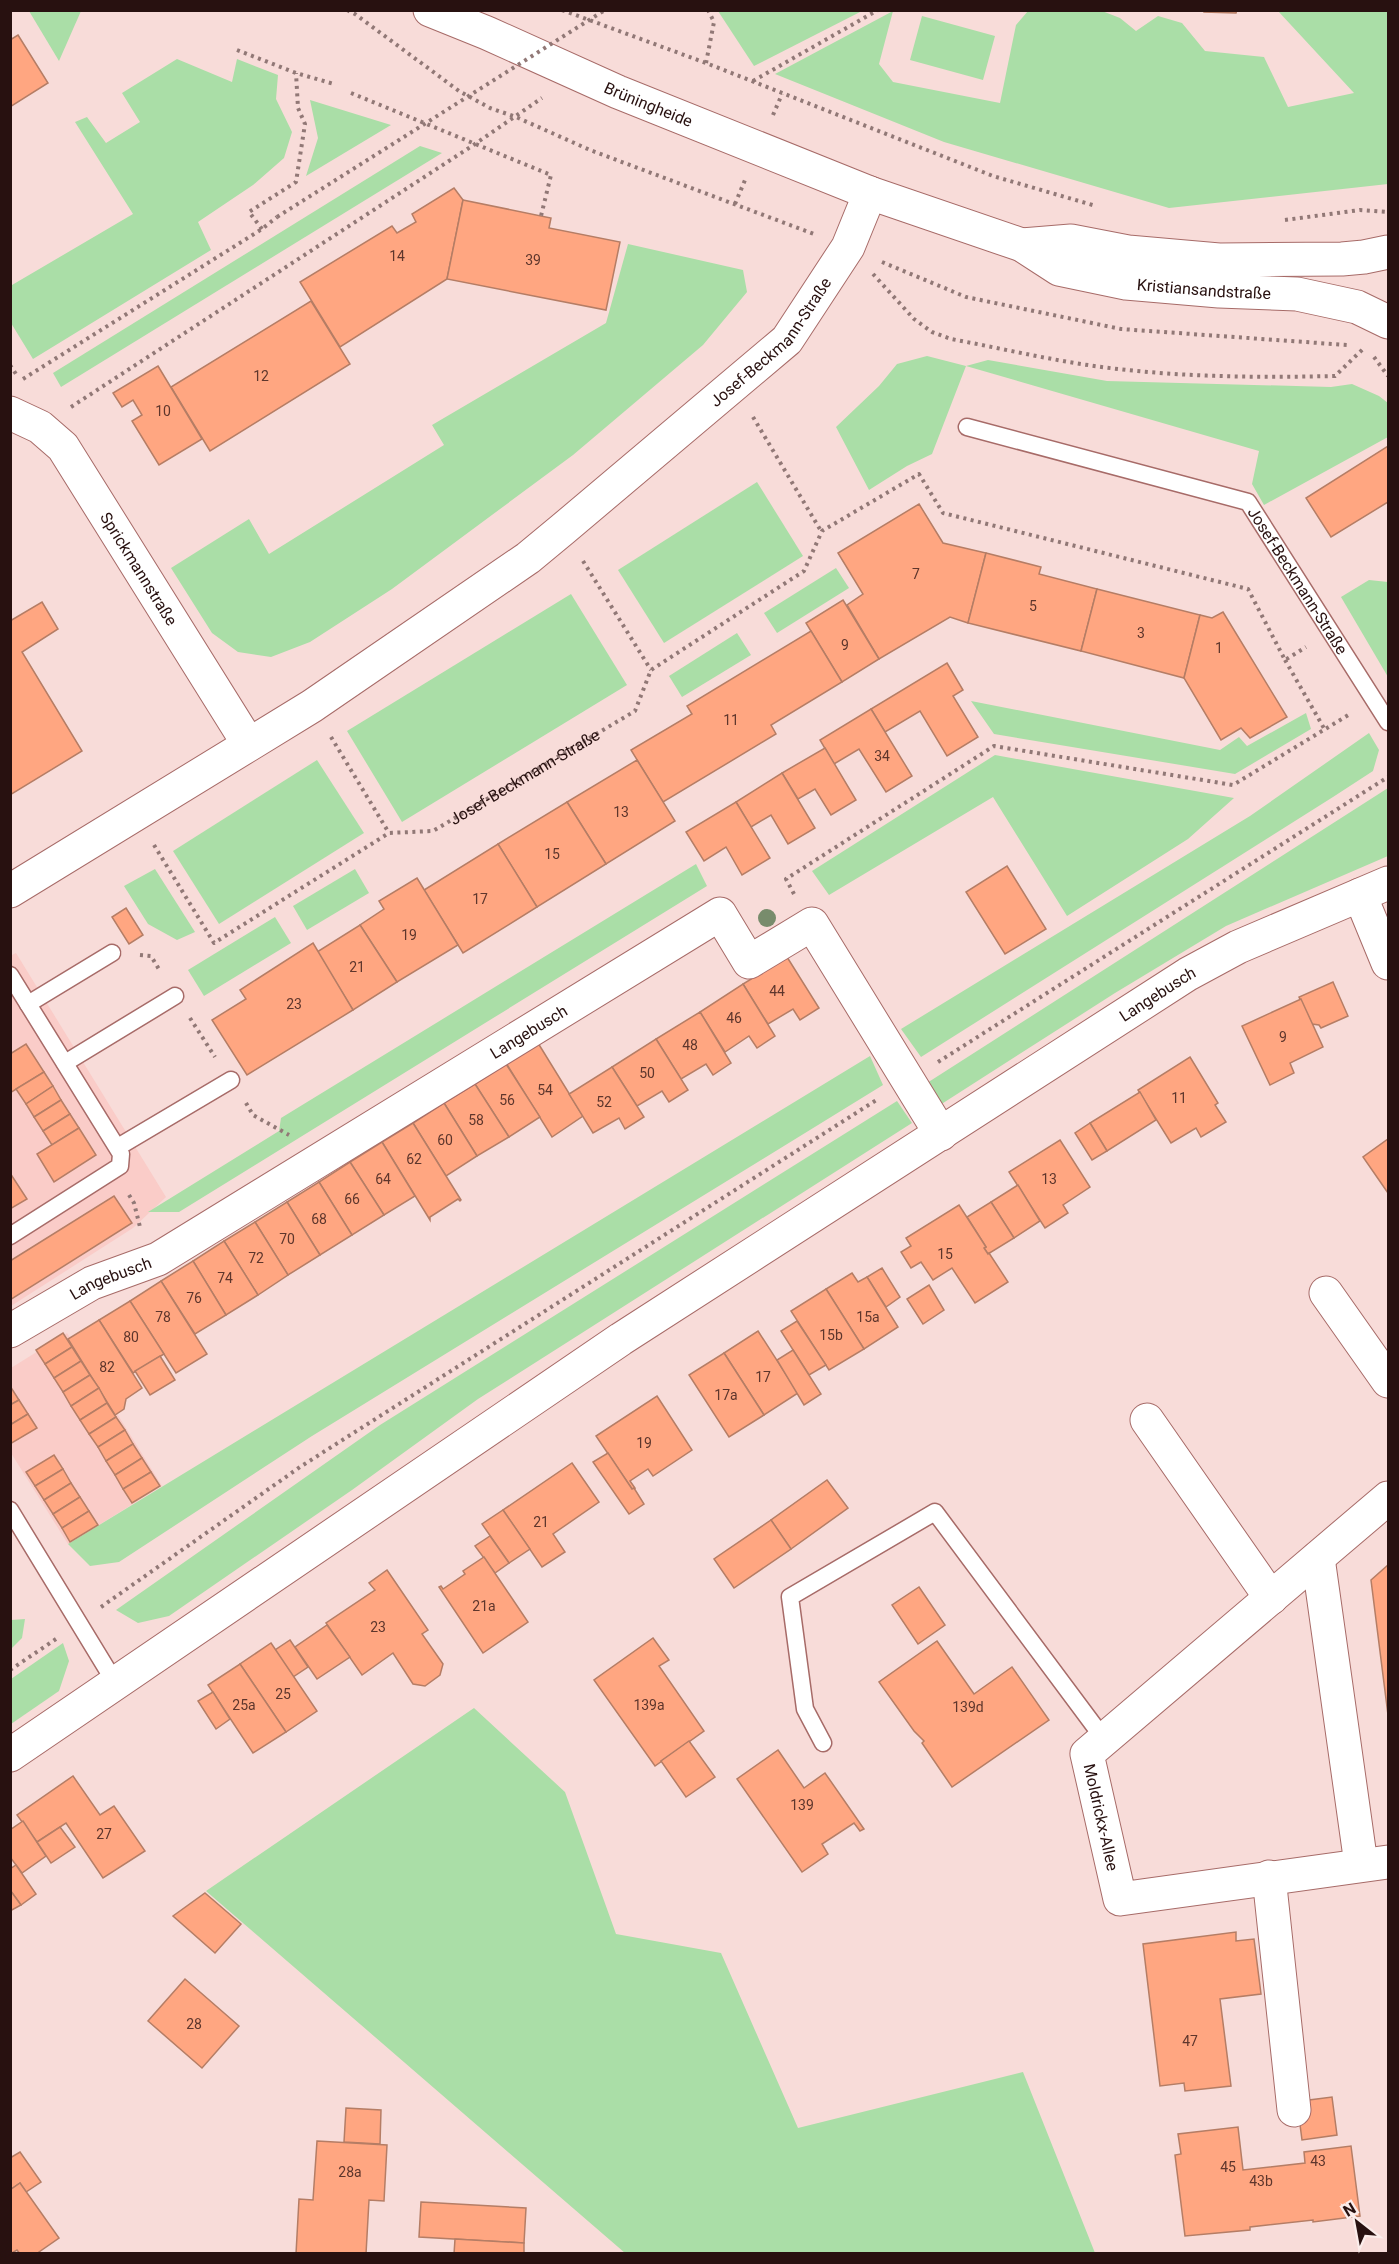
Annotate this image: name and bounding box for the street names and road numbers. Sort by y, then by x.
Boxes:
street label: Brüningheide [601,78,695,130]
street label: Josef-Beckmann-Straße [706,274,835,410]
street label: Kristiansandstraße [1136,274,1271,302]
street label: Josef-Beckmann-Straße [1244,503,1352,658]
street label: Sprickmannstraße [96,508,182,629]
street label: Josef-Beckmann-Straße [446,725,603,829]
street label: Langebusch [1116,962,1199,1025]
street label: Langebusch [487,1001,571,1062]
street label: Langebusch [66,1253,154,1304]
street label: Moldrickx-Allee [1080,1762,1123,1873]

